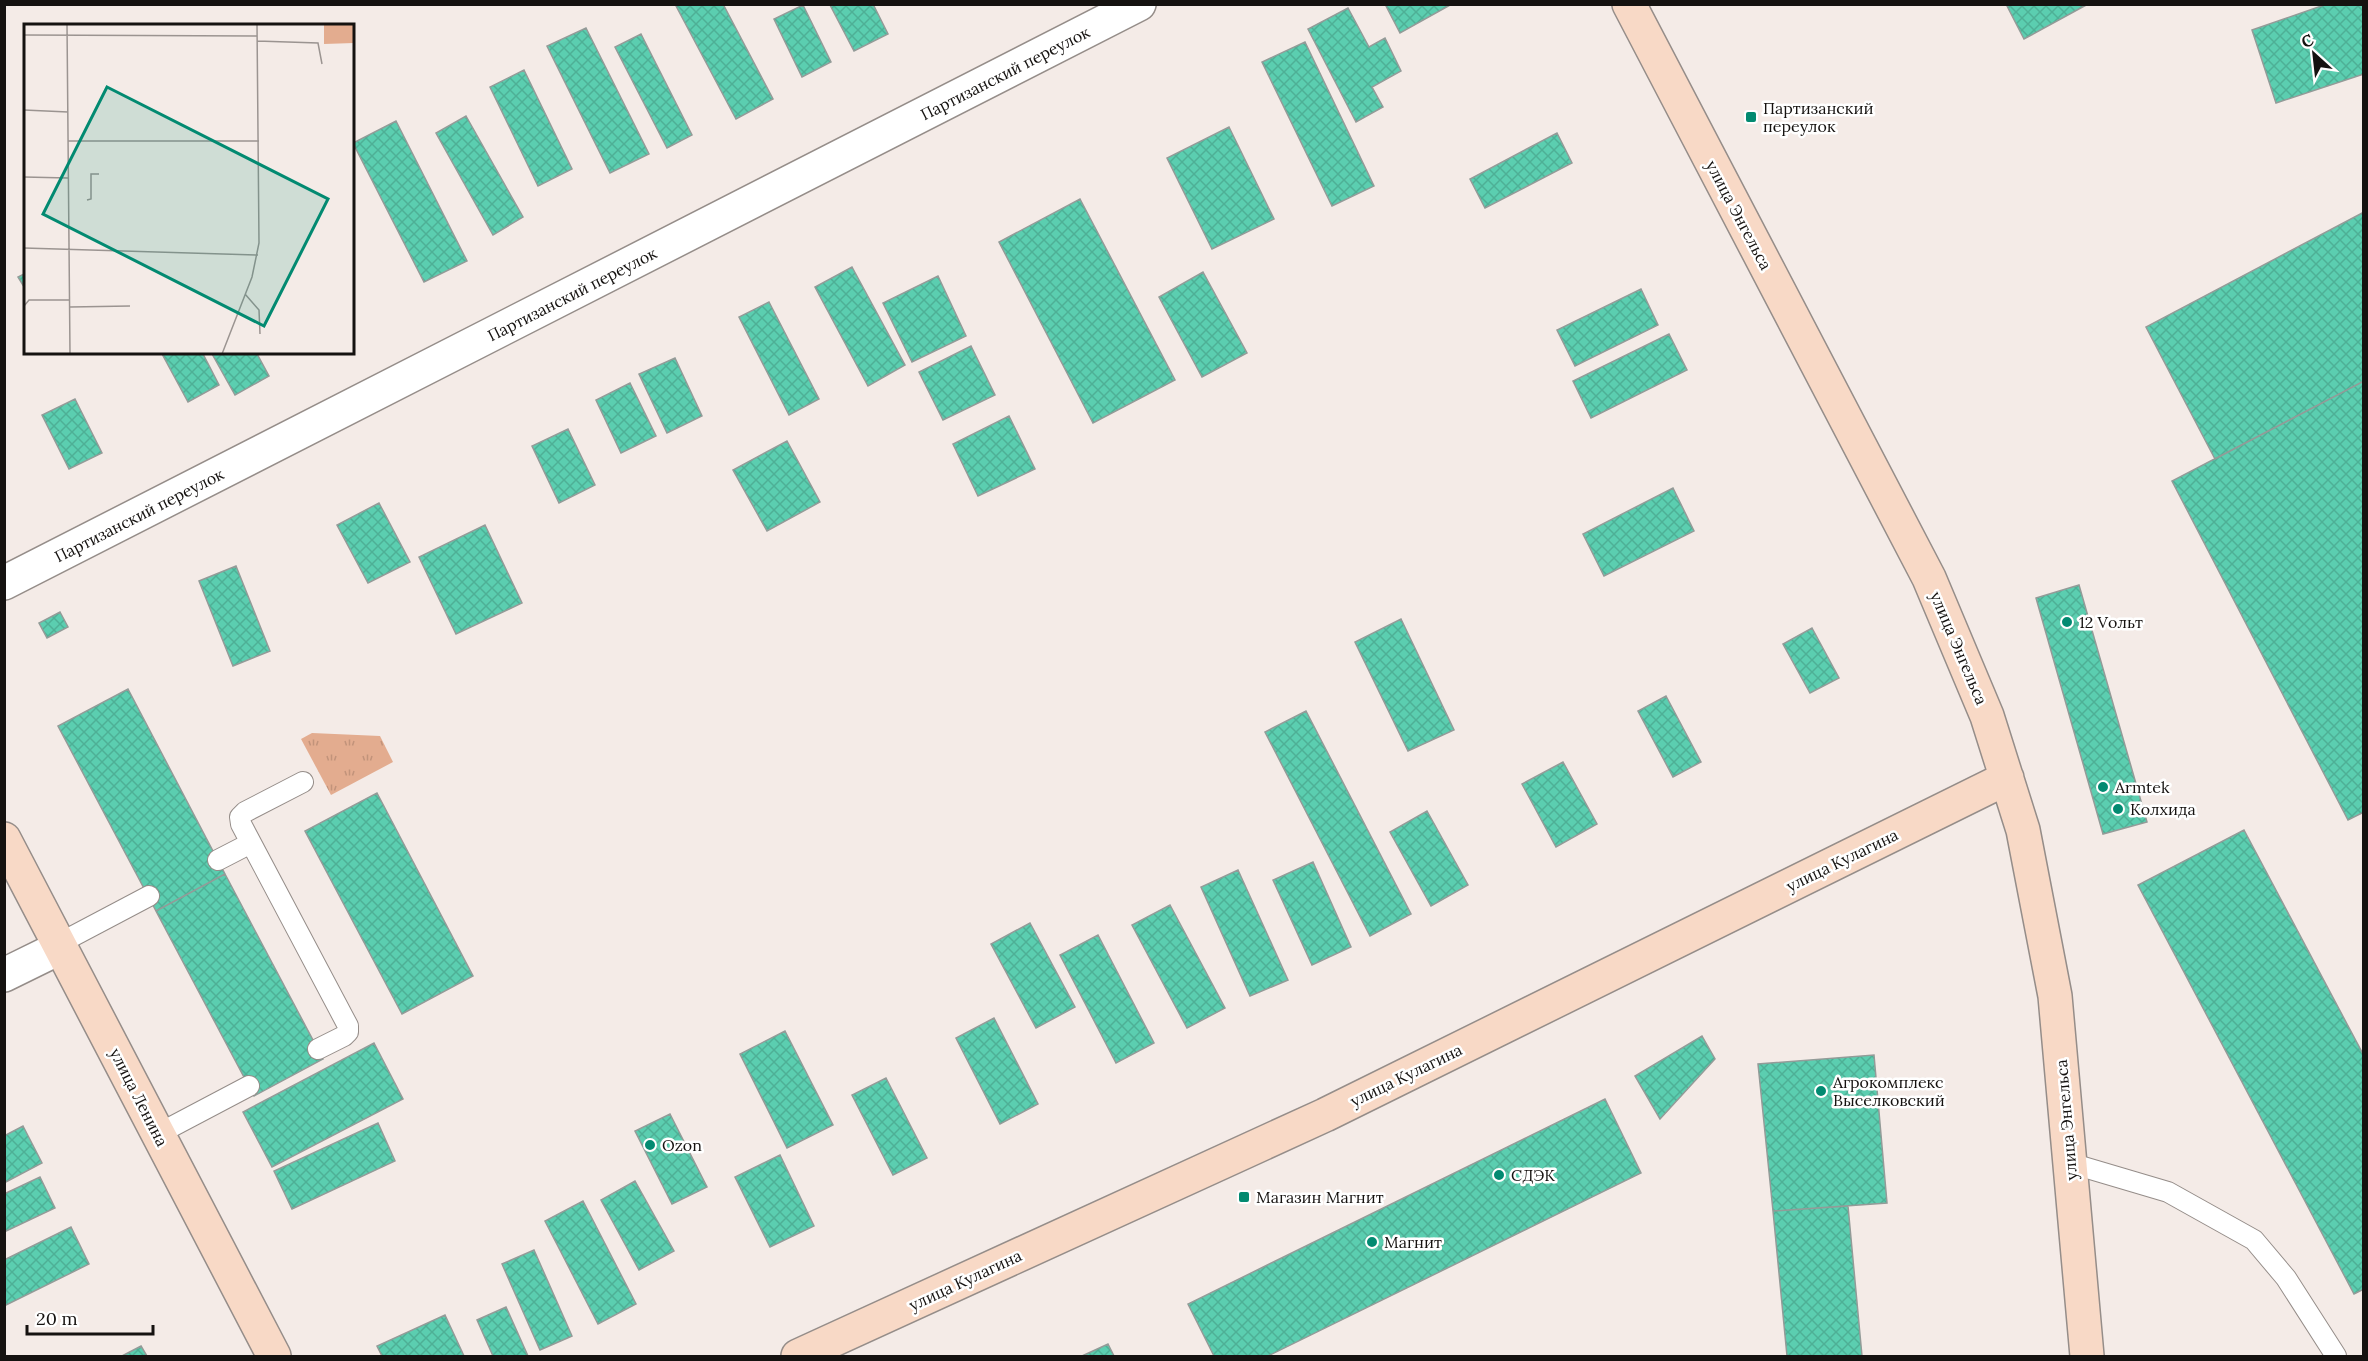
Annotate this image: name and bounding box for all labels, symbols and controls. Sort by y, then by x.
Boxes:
street label: Партизанский переулок [917,21,1093,124]
inset map [24,24,354,354]
north arrow [2284,24,2344,84]
text: С [2298,29,2317,52]
place label: Партизанский переулок [1763,98,1874,136]
marker: Партизанский переулок [1744,110,1758,124]
street label: улица Энгельса [1702,157,1776,273]
street label: Партизанский переулок [484,242,660,345]
street label: Партизанский переулок [51,463,227,566]
street label: улица Энгельса [1926,588,1992,708]
place label: 12 Vольт [2079,612,2143,632]
marker: 12 Vольт [2060,615,2074,629]
place label: Armtek [2114,777,2170,797]
marker: Armtek [2096,780,2110,794]
place label: Колхида [2130,799,2196,819]
marker: Колхида [2111,802,2125,816]
street label: улица Кулагина [1783,824,1901,896]
street label: улица Кулагина [1347,1039,1465,1111]
street label: улица Ленина [106,1044,172,1150]
street label: улица Энгельса [2051,1059,2081,1181]
place label: Агрокомплекс Выселковский [1832,1072,1945,1110]
marker: Агрокомплекс Выселковский [1814,1084,1828,1098]
place label: Ozon [662,1135,702,1155]
marker: Ozon [643,1138,657,1152]
place label: СДЭК [1511,1165,1555,1185]
marker: СДЭК [1492,1168,1506,1182]
place label: Магазин Магнит [1256,1187,1384,1207]
marker: Магазин Магнит [1237,1190,1251,1204]
place label: Магнит [1384,1232,1442,1252]
marker: Магнит [1365,1235,1379,1249]
street label: улица Кулагина [905,1245,1025,1315]
scale bar [27,1298,153,1336]
text: 20 m [36,1307,78,1330]

